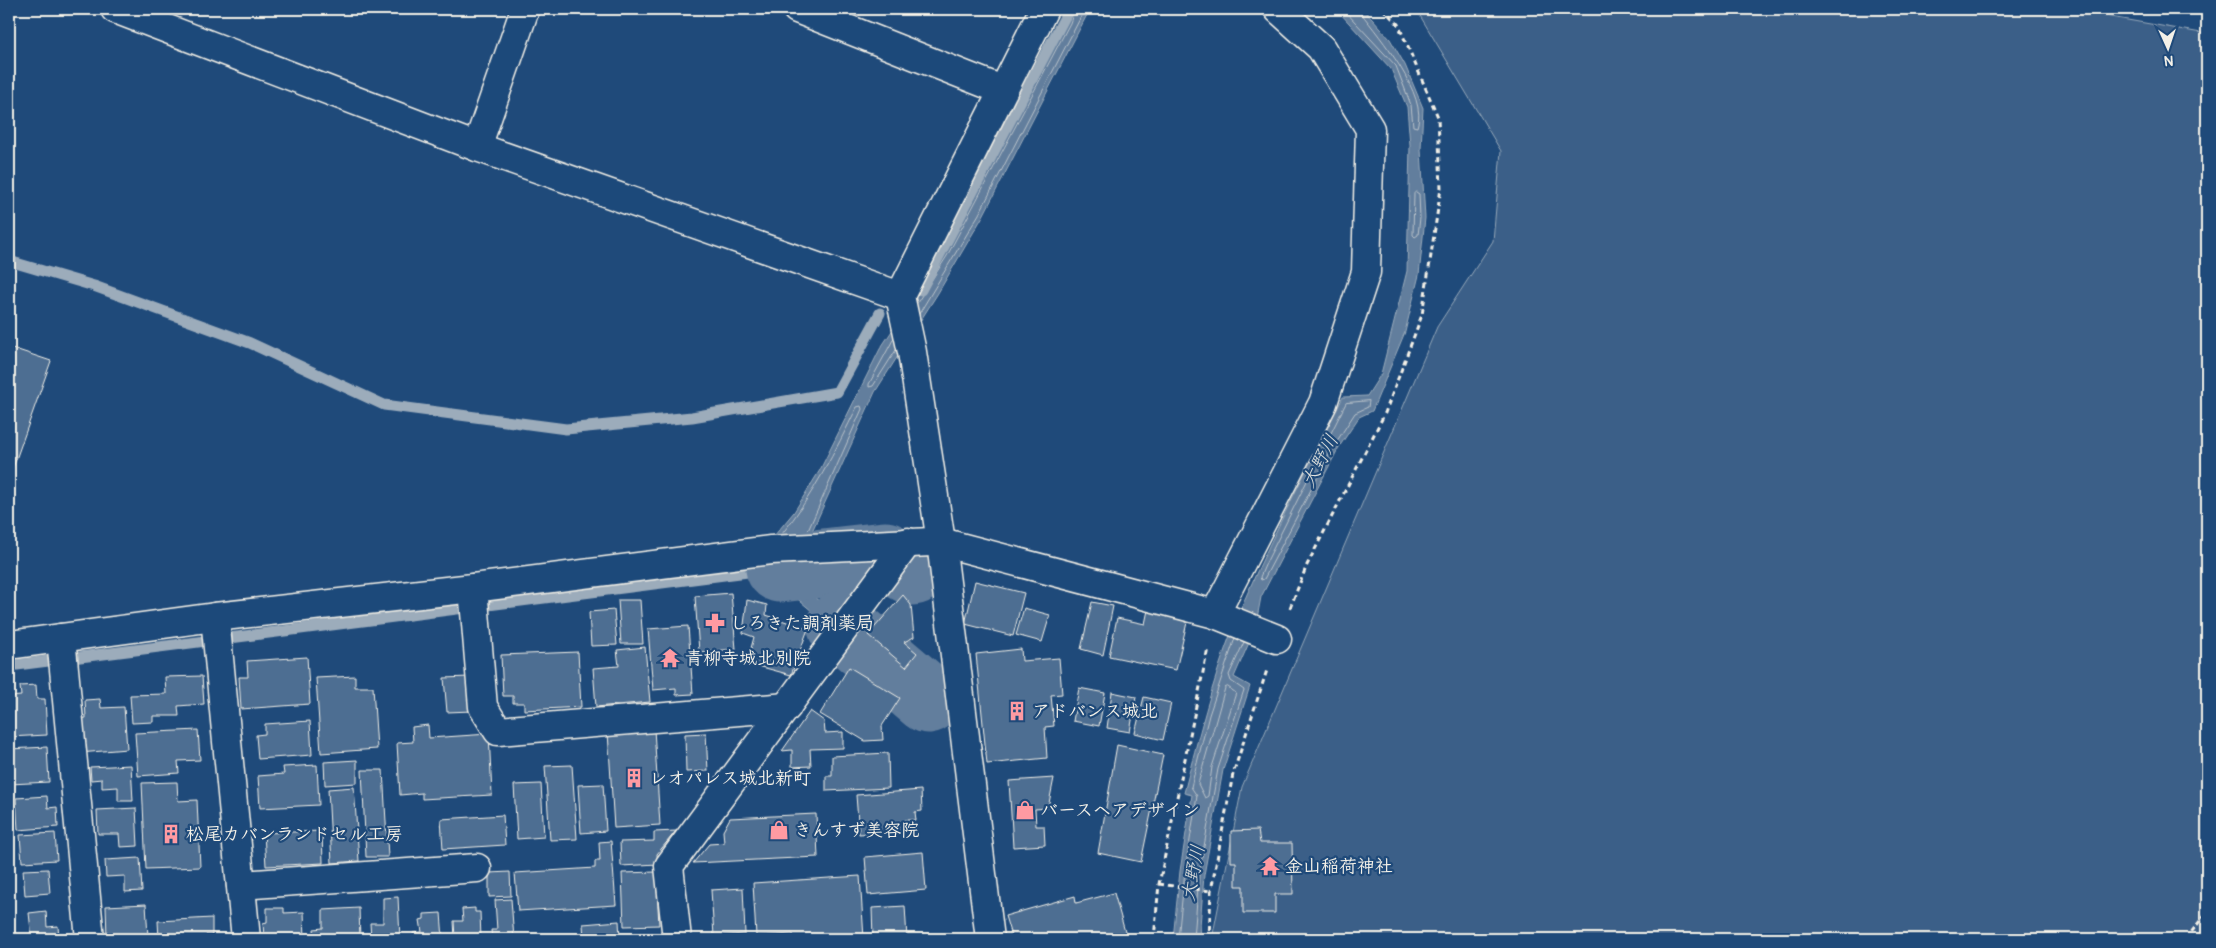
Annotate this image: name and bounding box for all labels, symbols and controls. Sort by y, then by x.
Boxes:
north arrow [2144,22,2194,72]
text: N [2163,52,2174,69]
water label: 大野川 [1296,430,1344,492]
pharmacy icon: しろきた調剤薬局 [704,612,726,634]
place label: しろきた調剤薬局 [730,612,874,635]
temple icon: 青柳寺城北別院 [659,647,681,669]
place label: 青柳寺城北別院 [685,647,811,670]
building icon: アドバンス城北 [1006,700,1028,722]
place label: アドバンス城北 [1032,700,1158,723]
building icon: レオパレス城北新町 [623,767,645,789]
place label: レオパレス城北新町 [649,767,811,790]
shop icon: バースヘアデザイン [1014,799,1036,821]
place label: バースヘアデザイン [1040,799,1200,822]
shop icon: きんすず美容院 [768,819,790,841]
place label: きんすず美容院 [794,819,919,842]
building icon: 松尾カバンランドセル工房 [160,823,182,845]
place label: 松尾カバンランドセル工房 [186,823,403,846]
water label: 大野川 [1176,843,1210,903]
temple icon: 金山稲荷神社 [1259,855,1281,877]
place label: 金山稲荷神社 [1285,855,1393,878]

